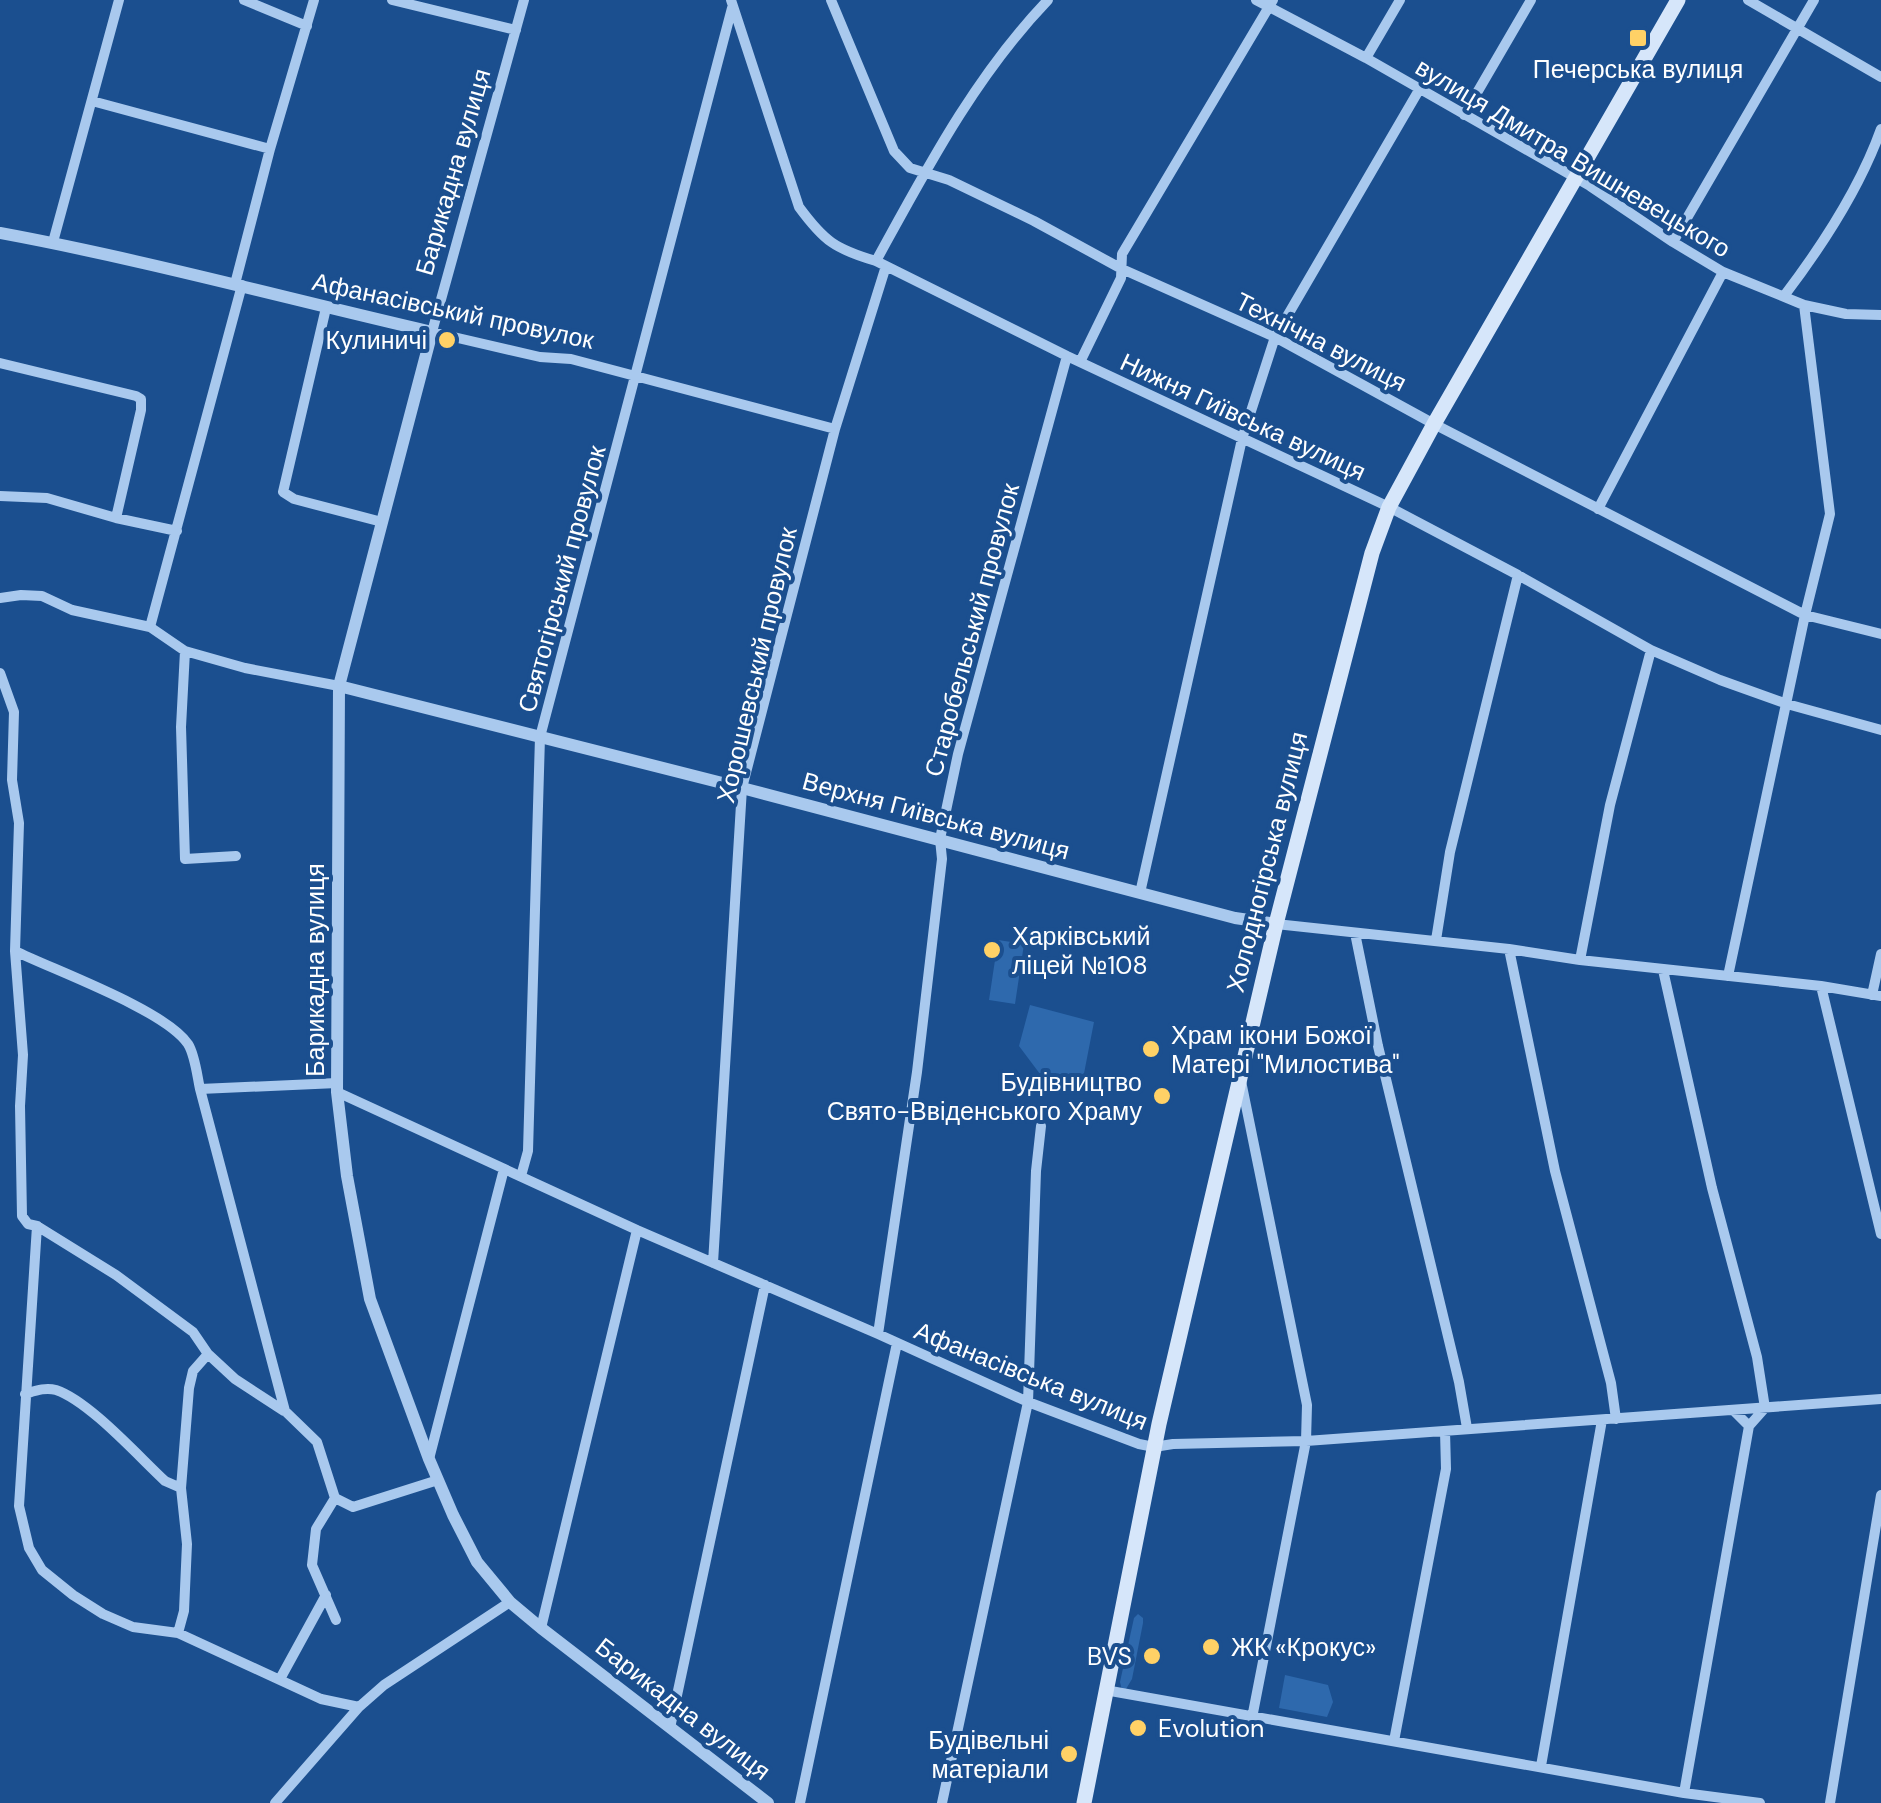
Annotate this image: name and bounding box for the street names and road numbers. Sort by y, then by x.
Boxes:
street label: вулиця Дмитра Вишневецького [1409,51,1737,265]
street label: Барикадна вулиця [408,65,498,279]
street label: Афанасівський провулок [309,265,598,357]
street label: Технічна вулиця [1230,285,1412,399]
street label: Нижня Гиївська вулиця [1115,346,1371,488]
street label: Святогірський провулок [510,441,614,716]
street label: Старобельський провулок [917,479,1027,780]
street label: Хорошевський провулок [709,523,805,806]
street label: Холодногірська вулиця [1219,728,1315,996]
street label: Верхня Гиївська вулиця [799,764,1073,868]
street label: Барикадна вулиця [299,863,332,1077]
street label: Афанасівська вулиця [909,1314,1153,1438]
street label: Барикадна вулиця [589,1630,777,1788]

